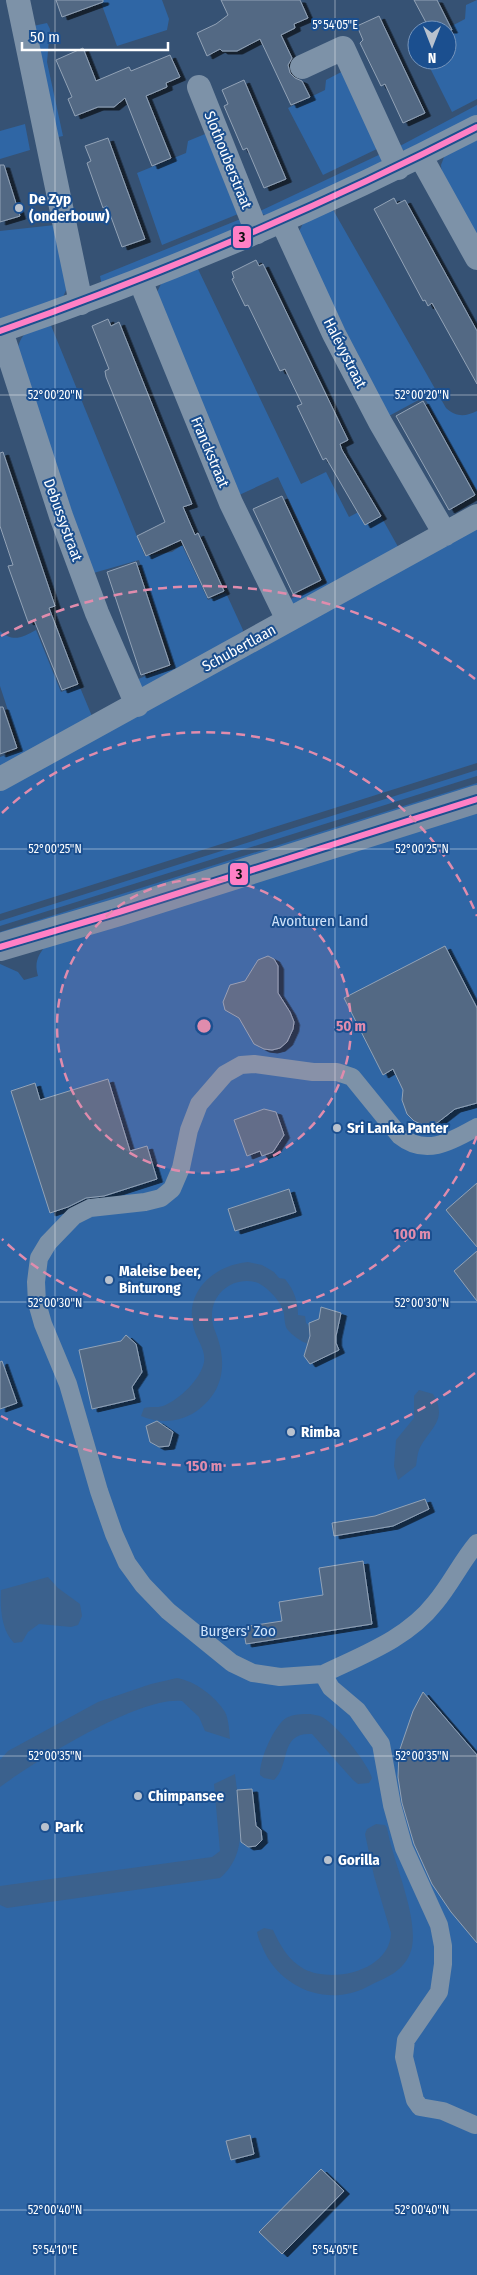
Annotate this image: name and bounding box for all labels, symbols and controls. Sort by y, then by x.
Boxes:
text: 5°54'05"E [312,18,358,32]
scale bar [22,20,169,52]
north arrow [407,20,457,70]
text: 50 m [30,28,60,46]
text: N [428,49,436,66]
street label: Slothouberstraat [200,109,256,212]
place label: De Zyp (onderbouw) [29,190,110,225]
marker: De Zyp (onderbouw) [13,202,25,214]
line badge: 3 [232,225,252,249]
text: 3 [238,229,246,246]
street label: Halévystraat [320,315,370,391]
text: 52°00'20"N [28,388,82,402]
text: 52°00'20"N [395,388,449,402]
street label: Franckstraat [187,414,233,490]
street label: Debussystraat [40,476,86,564]
street label: Schubertlaan [199,620,279,676]
text: 52°00'25"N [28,842,82,856]
text: 52°00'25"N [395,842,449,856]
line badge: 3 [229,862,249,886]
text: 3 [235,866,243,883]
park label: Avonturen Land [272,912,368,930]
centre of rings [195,1017,213,1035]
text: 50 m [336,1017,366,1035]
place label: Sri Lanka Panter [347,1119,449,1137]
marker: Sri Lanka Panter [331,1122,343,1134]
text: 100 m [393,1225,431,1243]
place label: Maleise beer, Binturong [119,1262,201,1297]
marker: Maleise beer, Binturong [103,1274,115,1286]
text: 52°00'30"N [28,1296,82,1310]
text: 52°00'30"N [395,1296,449,1310]
place label: Rimba [301,1423,341,1441]
marker: Rimba [285,1426,297,1438]
text: 150 m [186,1457,222,1475]
park label: Burgers' Zoo [200,1622,276,1640]
text: 52°00'35"N [28,1749,82,1763]
text: 52°00'35"N [395,1749,449,1763]
place label: Chimpansee [148,1787,224,1805]
marker: Chimpansee [132,1790,144,1802]
place label: Park [55,1818,83,1836]
marker: Park [39,1821,51,1833]
place label: Gorilla [338,1851,380,1869]
marker: Gorilla [322,1854,334,1866]
text: 52°00'40"N [28,2203,82,2217]
text: 52°00'40"N [395,2203,449,2217]
text: 5°54'10"E [32,2243,78,2257]
text: 5°54'05"E [312,2243,358,2257]

